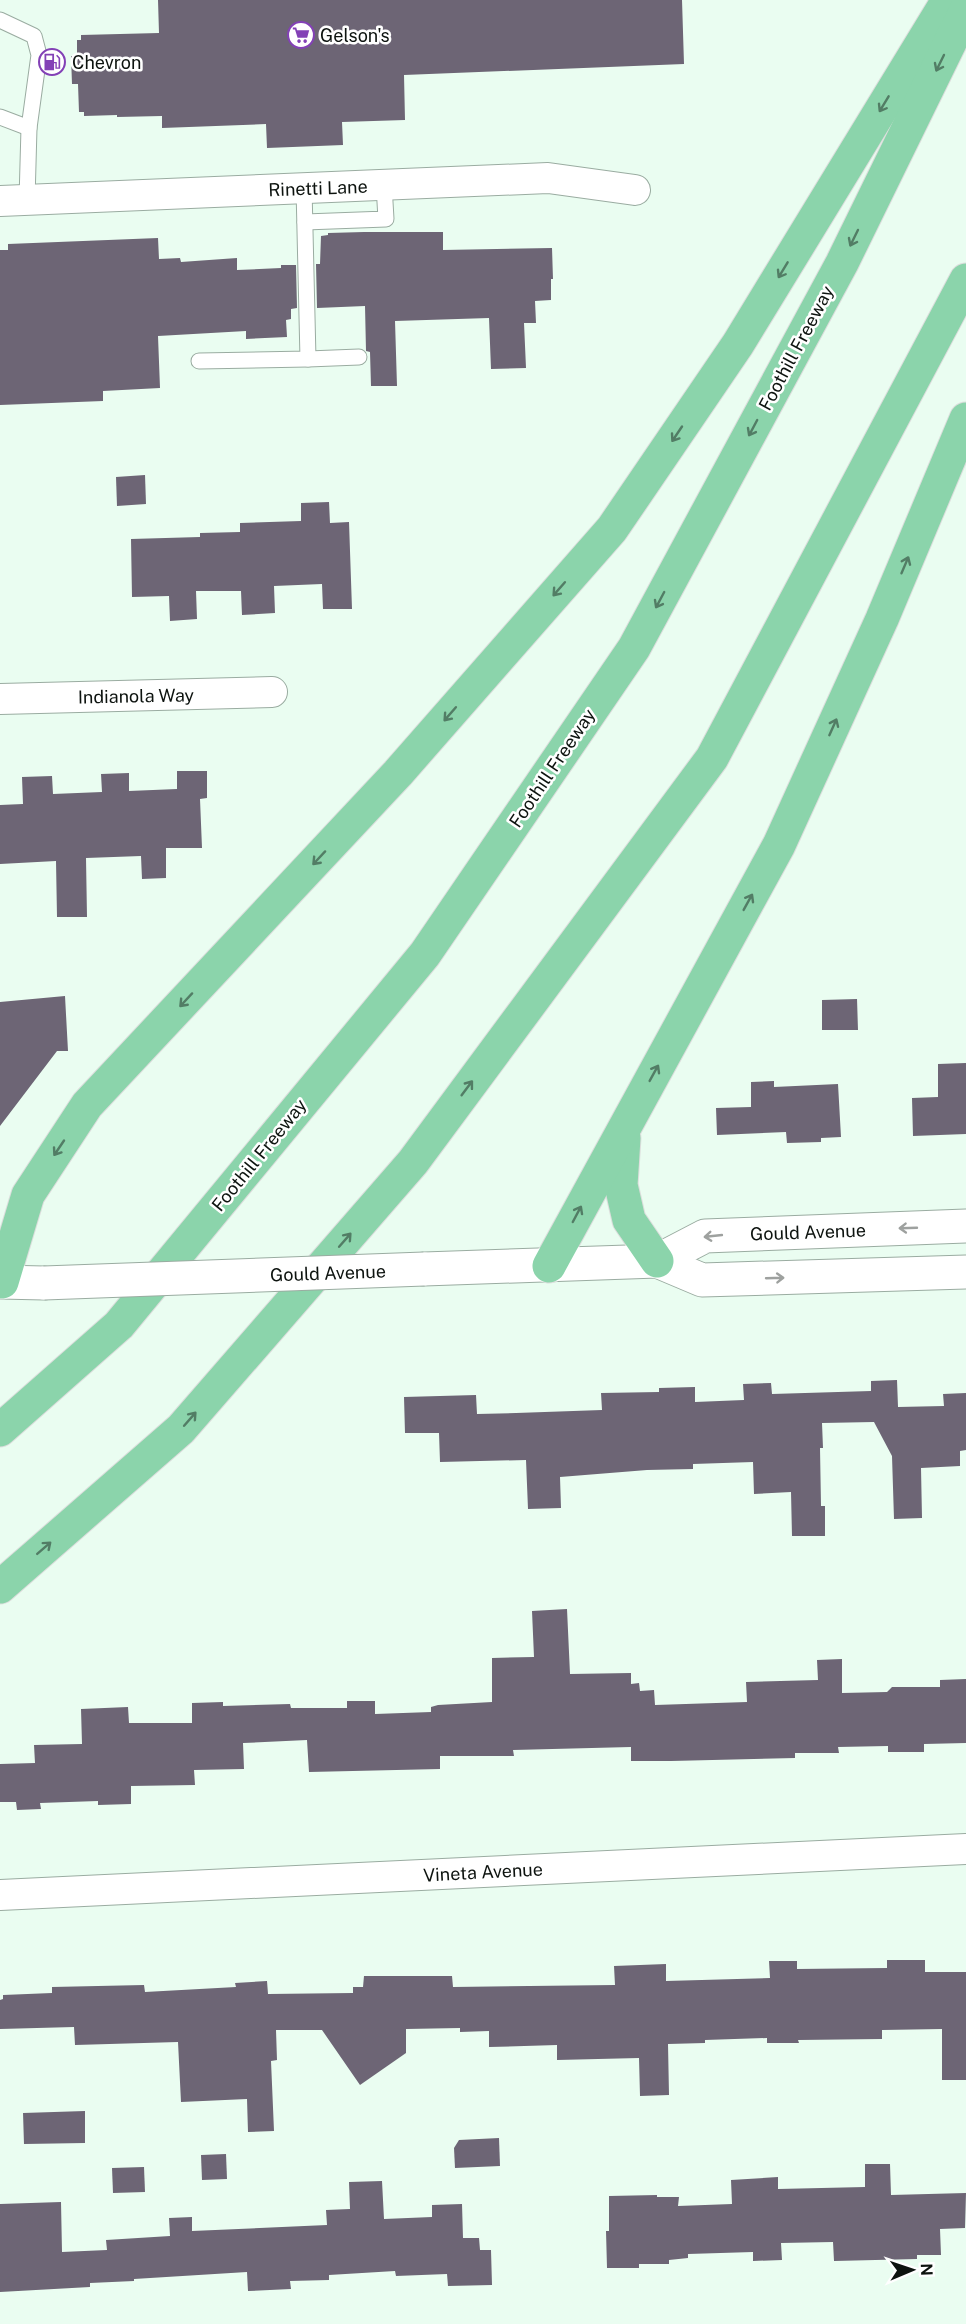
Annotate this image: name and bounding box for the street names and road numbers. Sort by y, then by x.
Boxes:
street label: Rinetti Lane [268,176,368,200]
street label: Foothill Freeway [754,282,838,414]
street label: Indianola Way [78,684,195,708]
street label: Foothill Freeway [505,705,600,831]
street label: Foothill Freeway [207,1094,311,1215]
street label: Gould Avenue [750,1219,866,1245]
street label: Gould Avenue [270,1260,386,1286]
street label: Vineta Avenue [423,1858,543,1886]

